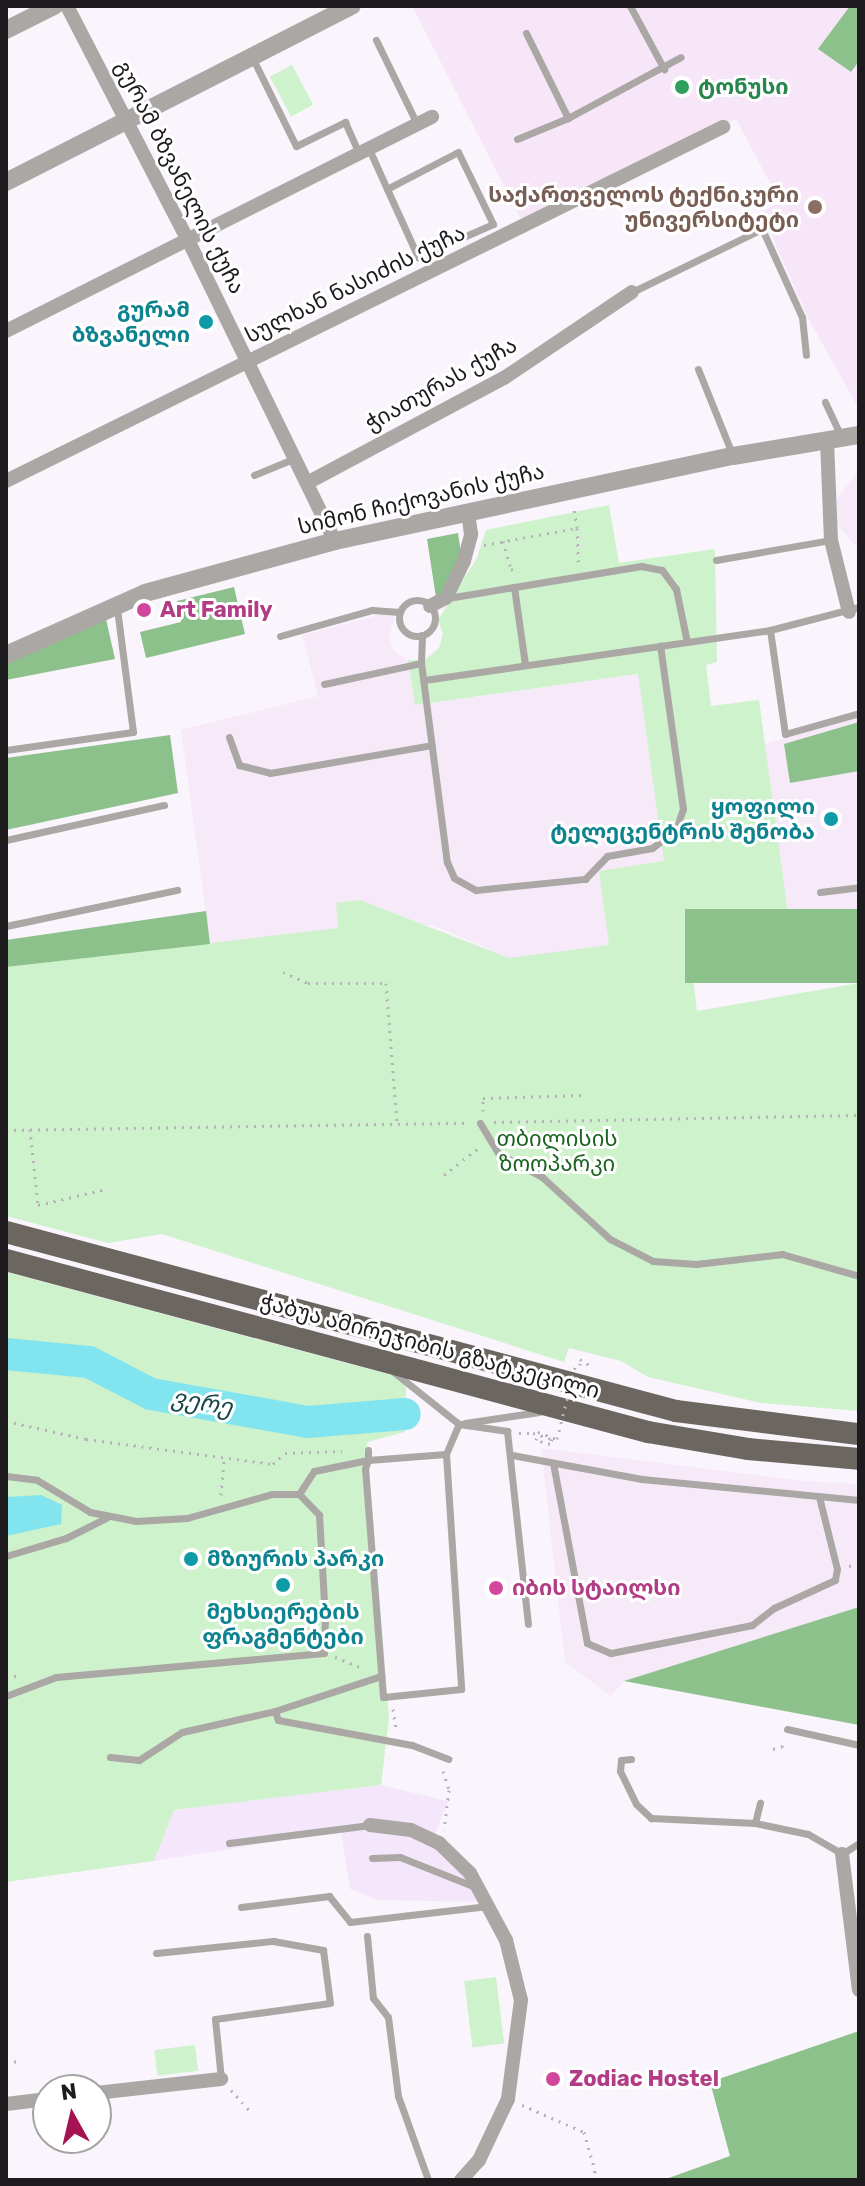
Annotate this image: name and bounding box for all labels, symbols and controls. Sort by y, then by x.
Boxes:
street label: გურამ ბზვანელის ქუჩა [110,56,250,298]
place label: ტონუსი [698,74,789,100]
marker: ტონუსი [673,78,691,96]
place label: საქართველოს ტექნიკური უნივერსიტეტი [488,181,799,232]
marker: საქართველოს ტექნიკური უნივერსიტეტი [806,198,824,216]
street label: სულხან ნასიძის ქუჩა [241,219,469,349]
place label: გურამ ბზვანელი [72,296,190,348]
marker: გურამ ბზვანელი [197,313,215,331]
street label: ჭიათურას ქუჩა [361,331,521,437]
street label: სიმონ ჩიქოვანის ქუჩა [295,458,547,540]
place label: Art Family [160,597,273,623]
marker: Art Family [135,601,153,619]
place label: ყოფილი ტელეცენტრის შენობა [550,793,815,844]
marker: ყოფილი ტელეცენტრის შენობა [822,810,840,828]
park label: თბილისის ზოოპარკი [496,1125,618,1176]
street label: ჭაბუა ამირეჯიბის გზატკეცილი [258,1288,602,1404]
water label: ვერე [169,1384,235,1422]
place label: მზიურის პარკი [207,1546,384,1572]
marker: მზიურის პარკი [182,1550,200,1568]
place label: იბის სტაილსი [512,1575,681,1601]
marker: მეხსიერების ფრაგმენტები [274,1576,292,1594]
marker: იბის სტაილსი [487,1579,505,1597]
place label: მეხსიერების ფრაგმენტები [202,1598,364,1650]
place label: Zodiac Hostel [569,2066,719,2092]
marker: Zodiac Hostel [544,2070,562,2088]
north arrow [32,2074,112,2154]
text: N [59,2077,79,2106]

